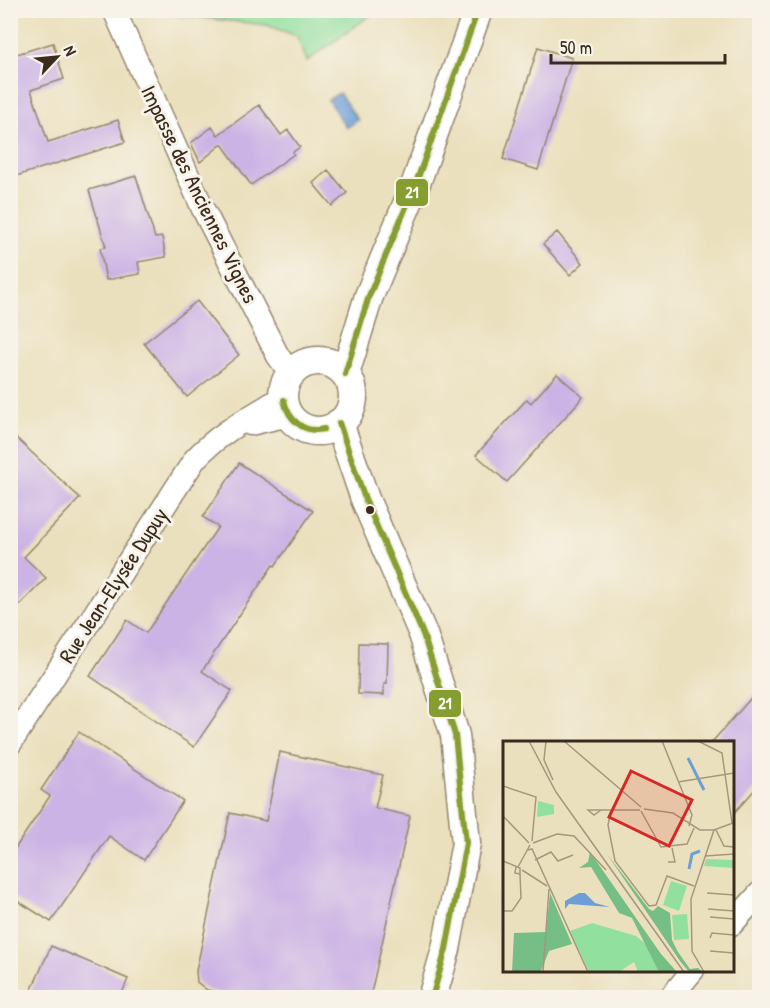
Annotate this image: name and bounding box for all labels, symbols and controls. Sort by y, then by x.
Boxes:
north arrow [27,27,87,87]
scale bar [551,27,725,65]
text: 50 m [560,35,592,60]
text: N [59,42,82,60]
street label: Impasse des Anciennes Vignes [134,80,266,308]
line badge: 21 [395,178,429,207]
text: 21 [405,181,419,203]
street label: Rue Jean-Elysée Dupuy [51,501,175,669]
unlabelled marker [364,504,376,516]
line badge: 21 [428,689,462,718]
text: 21 [438,692,452,714]
inset map [503,741,734,972]

